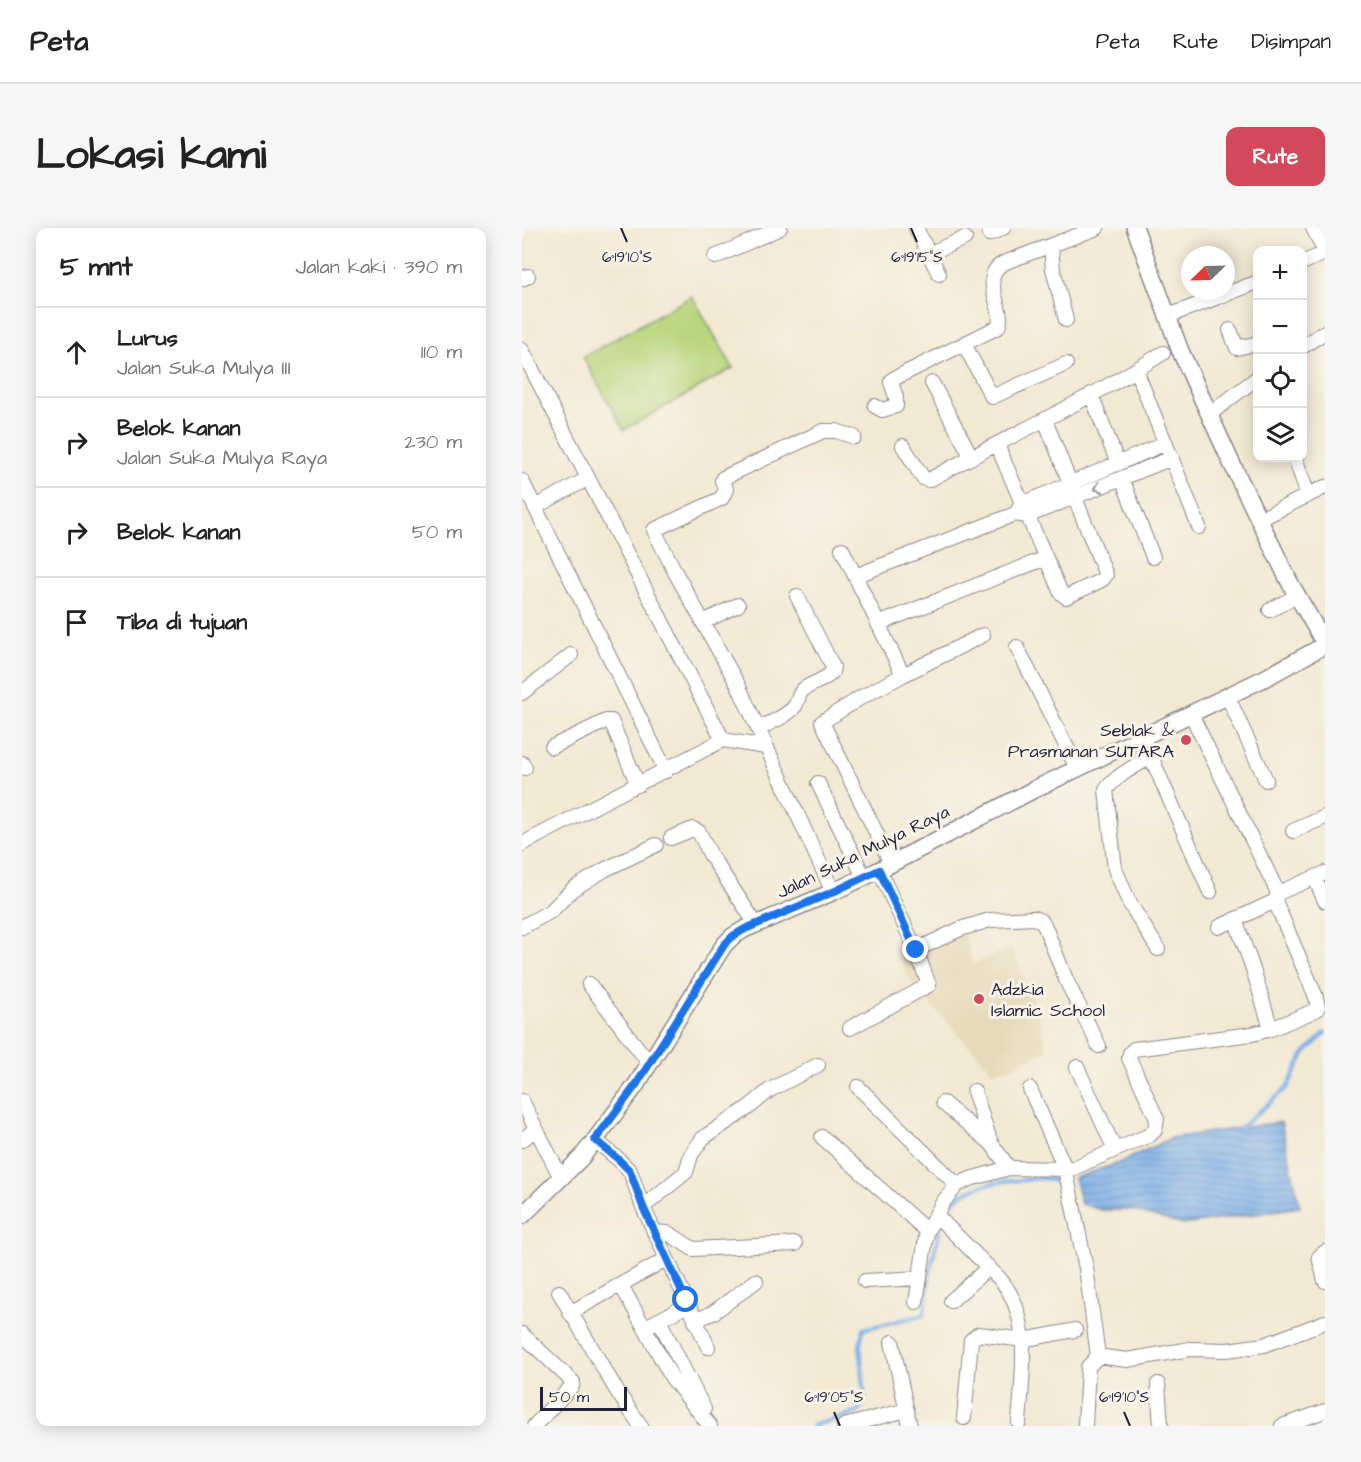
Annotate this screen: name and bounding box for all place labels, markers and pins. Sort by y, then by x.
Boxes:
place label: Seblak & Prasmanan SUTARA [1008,718,1174,764]
marker: Seblak & Prasmanan SUTARA [1179,733,1193,747]
place label: Adzkia Islamic School [991,977,1105,1023]
marker: Adzkia Islamic School [972,992,986,1006]

